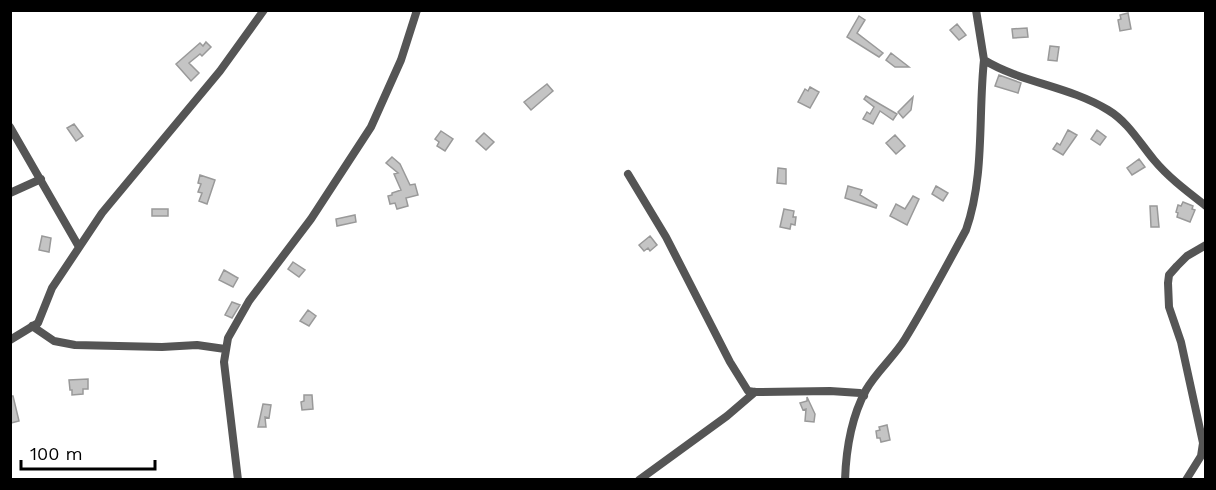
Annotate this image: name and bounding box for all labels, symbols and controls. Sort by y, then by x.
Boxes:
scale bar [21,433,154,471]
text: 100 m [30,443,83,464]

